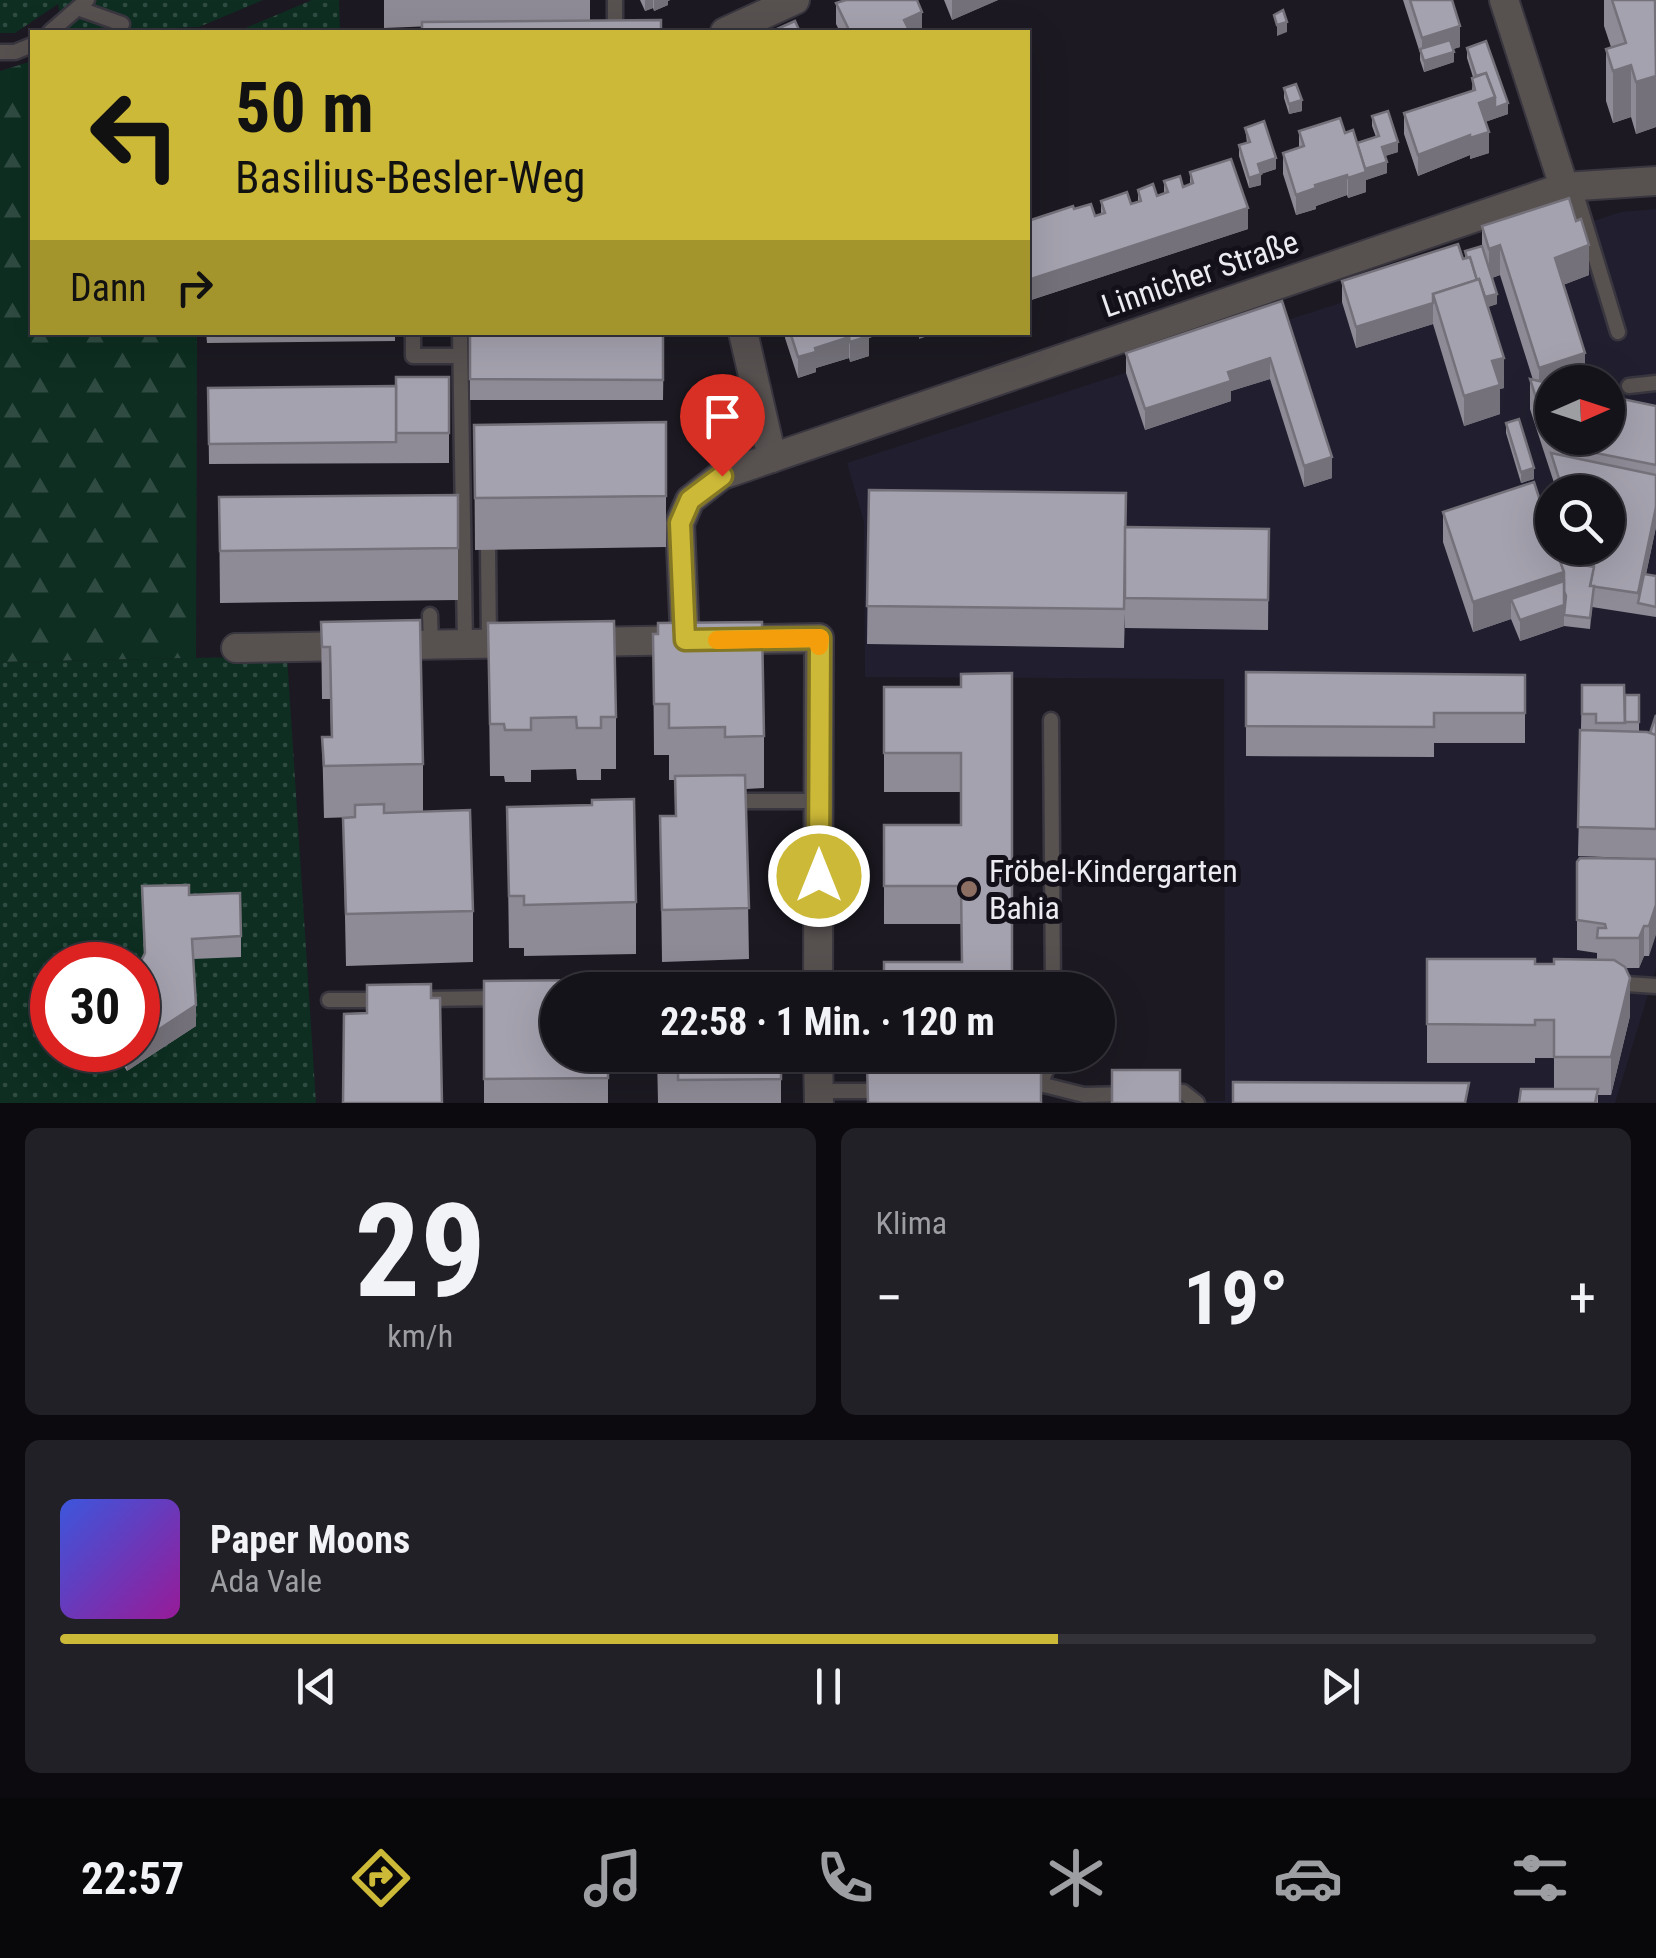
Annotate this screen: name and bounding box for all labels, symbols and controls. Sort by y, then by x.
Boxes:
text: 50 m [235,67,374,149]
icon: left [70,70,200,200]
text: Basilius-Besler-Weg [235,151,585,204]
street label: Linnicher Straße [1097,223,1303,325]
icon: right [167,260,222,315]
text: Dann [70,266,147,310]
north arrow [1535,365,1625,455]
map controls [1535,365,1625,565]
pin [680,374,765,477]
icon: arrive [695,389,750,444]
button: search [1535,475,1625,565]
position arrow [767,824,871,928]
place label: Fröbel-Kindergarten Bahia [989,852,1238,927]
marker: Fröbel-Kindergarten Bahia [958,878,980,900]
speed limit sign: 30 [30,942,160,1072]
text: 22:58 · 1 Min. · 120 m [660,1000,995,1044]
text: 29 [355,1175,486,1328]
text: Klima [876,1204,947,1242]
text: 19° [1183,1254,1288,1342]
text: − [876,1266,903,1330]
text: + [1569,1266,1596,1330]
text: km/h [387,1317,453,1355]
text: Paper Moons [210,1518,410,1562]
text: Ada Vale [210,1562,322,1600]
icon: previous [289,1659,344,1714]
icon: pause [801,1659,856,1714]
icon: next [1313,1659,1368,1714]
icon: directions [346,1843,416,1913]
icon: music [578,1843,648,1913]
icon: phone [810,1843,880,1913]
icon: climate [1041,1843,1111,1913]
icon: car [1273,1843,1343,1913]
icon: filters [1505,1843,1575,1913]
text: 22:57 [81,1852,184,1905]

